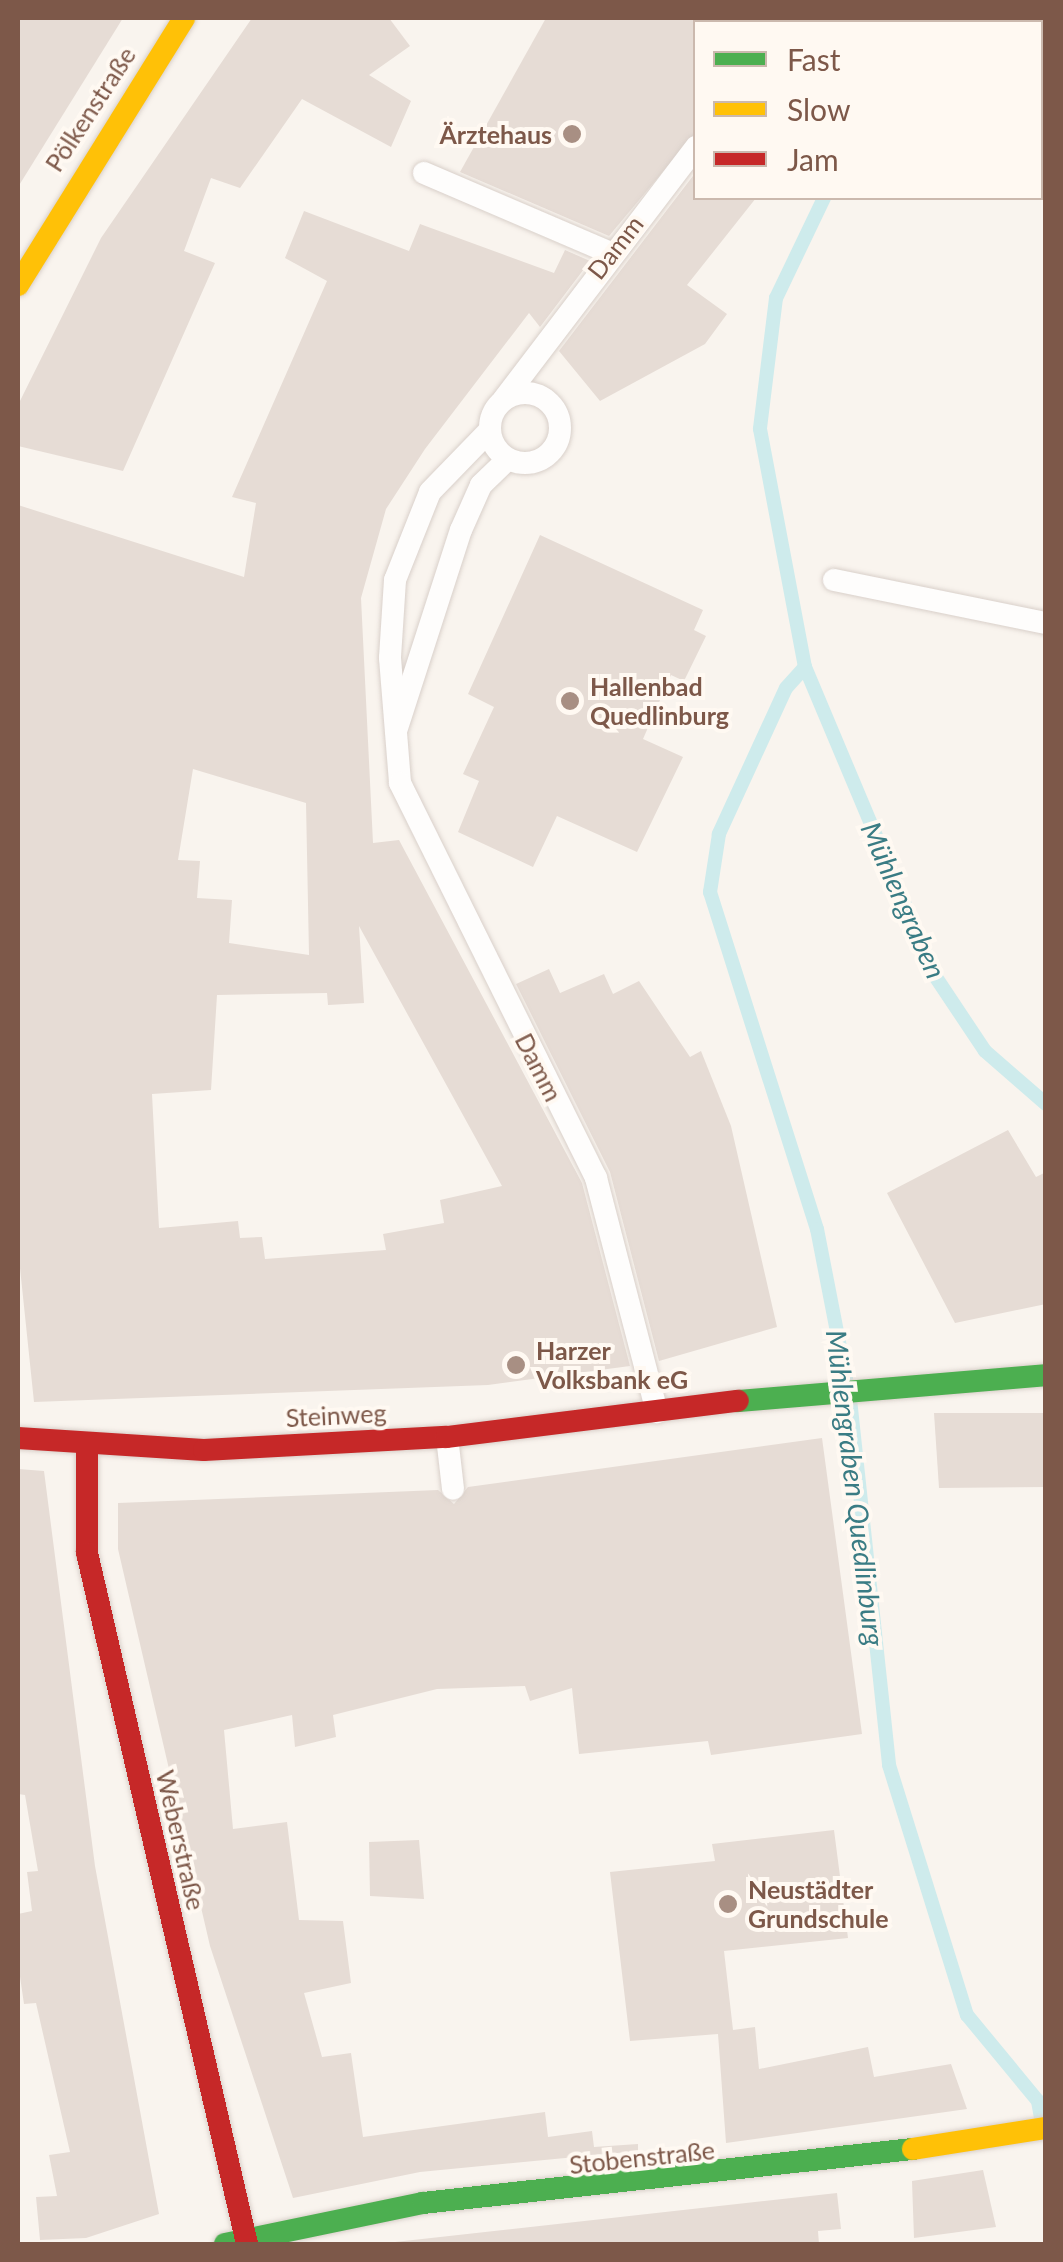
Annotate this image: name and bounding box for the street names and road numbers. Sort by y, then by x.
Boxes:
street label: Pölkenstraße [39,41,141,177]
street label: Damm [581,209,649,285]
street label: Damm [509,1028,569,1106]
street label: Steinweg [285,1397,387,1433]
street label: Weberstraße [150,1767,212,1913]
street label: Stobenstraße [568,2134,716,2180]

